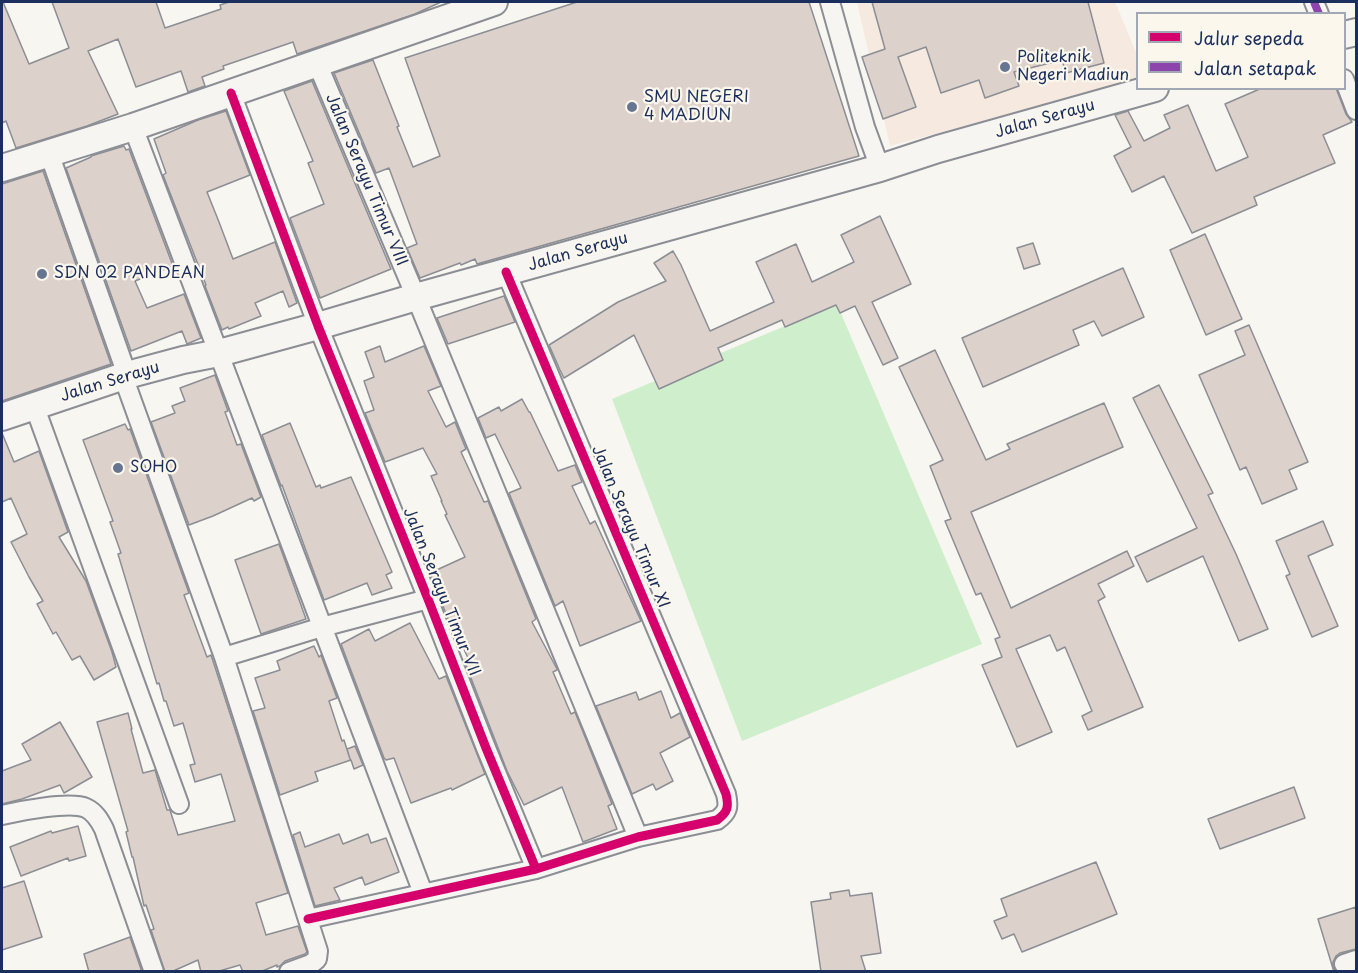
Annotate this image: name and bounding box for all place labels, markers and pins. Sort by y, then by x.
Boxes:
place label: Politeknik Negeri Madiun [1017,48,1129,86]
marker: Politeknik Negeri Madiun [998,60,1012,74]
place label: SMU NEGERI 4 MADIUN [644,88,749,126]
marker: SMU NEGERI 4 MADIUN [625,100,639,114]
place label: SDN 02 PANDEAN [54,264,205,284]
marker: SDN 02 PANDEAN [35,267,49,281]
place label: SOHO [130,458,177,478]
marker: SOHO [111,461,125,475]

